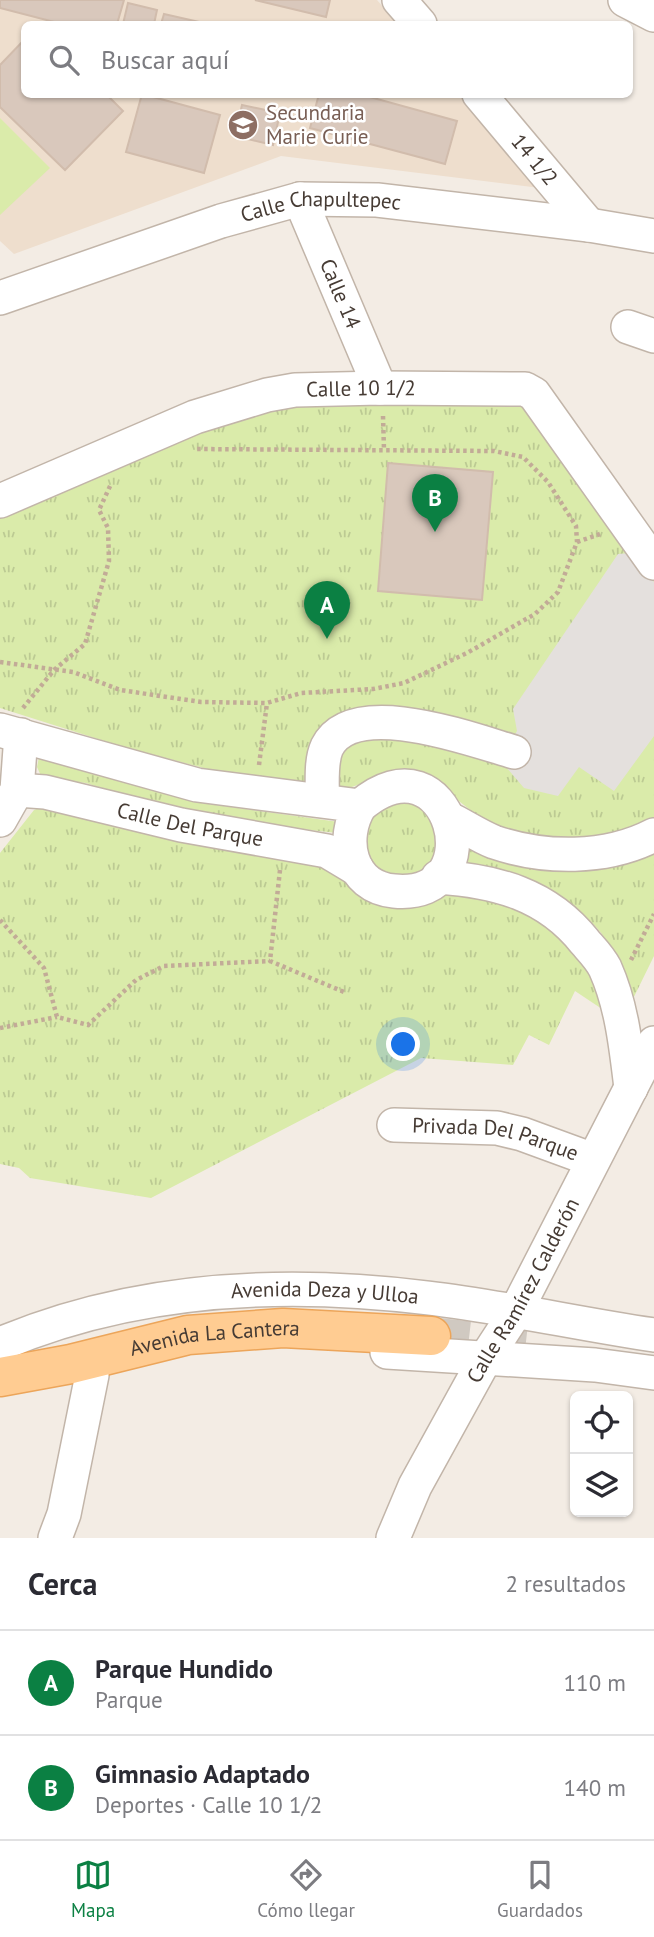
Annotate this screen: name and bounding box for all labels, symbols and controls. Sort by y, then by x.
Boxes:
search box [21,21,633,98]
icon: search [45,41,83,79]
text: Buscar aquí [101,43,229,76]
place label: Secundaria Marie Curie [266,99,368,150]
school or university icon: Secundaria Marie Curie [226,108,260,142]
street label: 14 1/2 [505,128,564,191]
street label: Calle Chapultepec [237,185,403,228]
street label: Calle 14 [314,255,367,333]
street label: Calle 10 1/2 [306,374,416,403]
pin: B [412,474,458,532]
pin: A [304,581,350,639]
street label: Calle Del Parque [114,796,265,852]
your location [386,1027,420,1061]
street label: Privada Del Parque [412,1112,582,1167]
street label: Calle Ramírez Calderón [460,1193,585,1388]
street label: Avenida Deza y Ulloa [230,1275,420,1310]
street label: Avenida La Cantera [127,1314,301,1362]
map controls [570,1391,633,1517]
button: locate [570,1391,633,1454]
button: layers [570,1454,633,1517]
text: Cerca [28,1564,97,1603]
text: 2 resultados [505,1569,626,1598]
text: Parque Hundido [95,1652,273,1685]
text: A [44,1668,58,1697]
text: 110 m [564,1668,626,1697]
text: Parque [95,1685,163,1714]
text: Gimnasio Adaptado [95,1757,310,1790]
text: B [44,1773,58,1802]
text: 140 m [564,1773,626,1802]
text: Deportes · Calle 10 1/2 [95,1790,322,1819]
tab: Mapa [71,1856,115,1922]
tab: Cómo llegar [257,1856,355,1922]
tab: Guardados [497,1856,583,1922]

